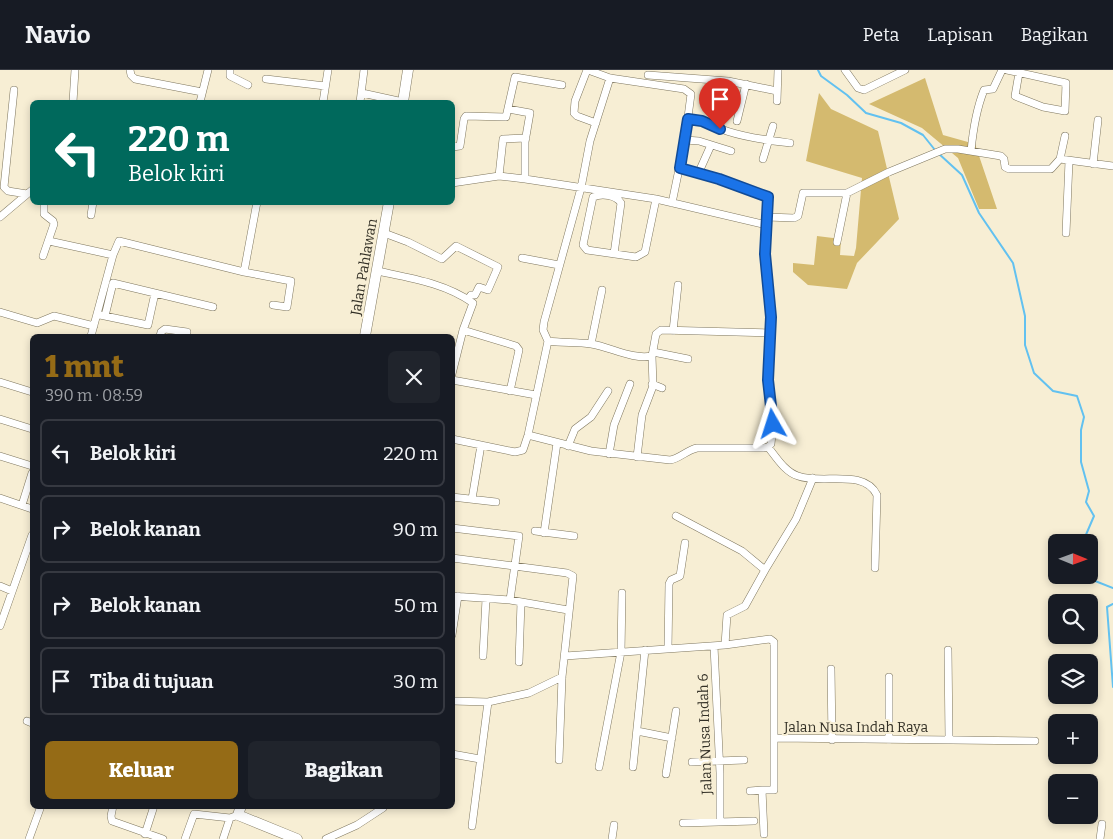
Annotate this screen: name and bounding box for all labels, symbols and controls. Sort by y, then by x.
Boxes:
text: Navio [25,21,91,49]
text: Peta [863,24,899,46]
text: Lapisan [927,24,993,46]
text: Bagikan [1021,24,1088,46]
pin [699,78,741,129]
icon: arrive [706,85,734,113]
text: 220 m [128,118,229,160]
icon: left [45,120,110,185]
text: Belok kiri [128,160,224,187]
street label: Jalan Pahlawan [347,217,381,318]
text: 1 mnt [45,349,124,385]
button: close [388,351,440,403]
text: 390 m · 08:59 [45,386,143,405]
position arrow [746,397,798,449]
icon: left [47,439,75,467]
text: Belok kiri [90,442,176,465]
text: 220 m [383,442,438,465]
icon: right [47,515,75,543]
text: Belok kanan [90,518,201,541]
text: 90 m [393,518,438,541]
north arrow [1048,534,1098,584]
map controls [1048,534,1098,824]
icon: right [47,591,75,619]
text: Belok kanan [90,594,201,617]
text: 50 m [394,594,438,617]
button: search [1048,594,1098,644]
button: layers [1048,654,1098,704]
icon: arrive [47,667,75,695]
text: Tiba di tujuan [90,670,214,693]
text: 30 m [393,670,438,693]
street label: Jalan Nusa Indah 6 [694,673,716,796]
button: + [1048,714,1098,764]
street label: Jalan Nusa Indah Raya [783,719,928,736]
button: Keluar [45,741,238,799]
button: Bagikan [248,741,440,799]
button: − [1048,774,1098,824]

